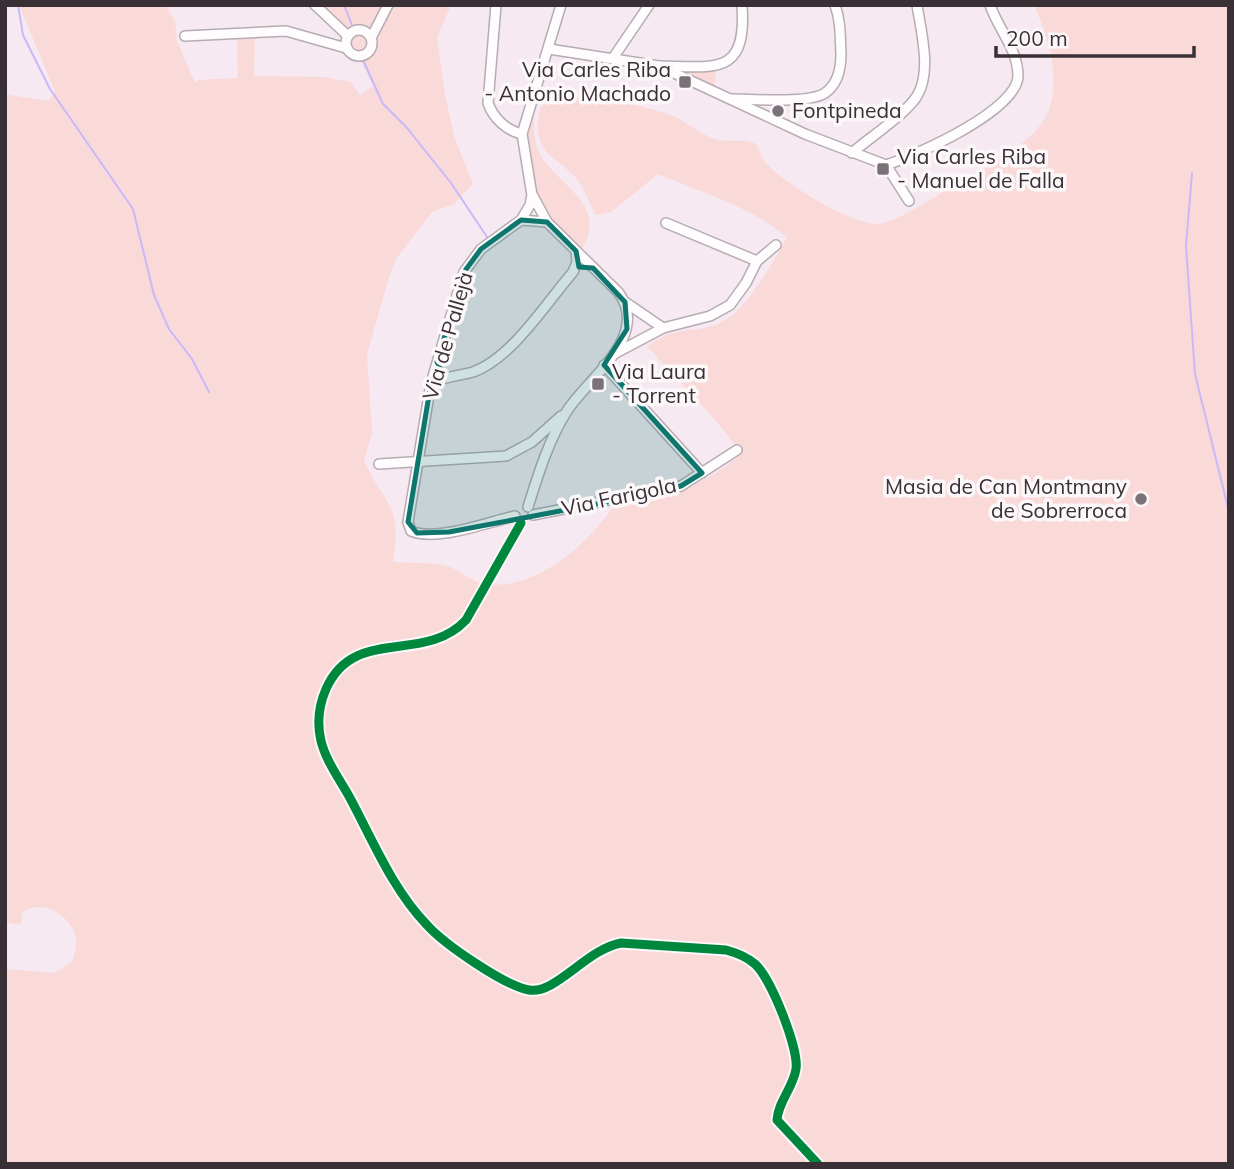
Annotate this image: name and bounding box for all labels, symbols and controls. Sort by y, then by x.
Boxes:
scale bar [996,14,1194,58]
text: 200 m [1006,25,1068,51]
place label: Via Carles Riba - Antonio Machado [484,56,671,106]
marker: Via Carles Riba - Antonio Machado [677,74,693,90]
place label: Fontpineda [792,97,902,123]
marker: Fontpineda [770,103,786,119]
place label: Via Carles Riba - Manuel de Falla [897,143,1065,193]
marker: Via Carles Riba - Manuel de Falla [875,161,891,177]
street label: Via de Pallejà [416,269,478,403]
place label: Via Laura - Torrent [612,358,706,408]
marker: Via Laura - Torrent [590,376,606,392]
street label: Via Farigola [559,471,679,521]
place label: Masia de Can Montmany de Sobrerroca [885,473,1127,523]
marker: Masia de Can Montmany de Sobrerroca [1133,491,1149,507]

